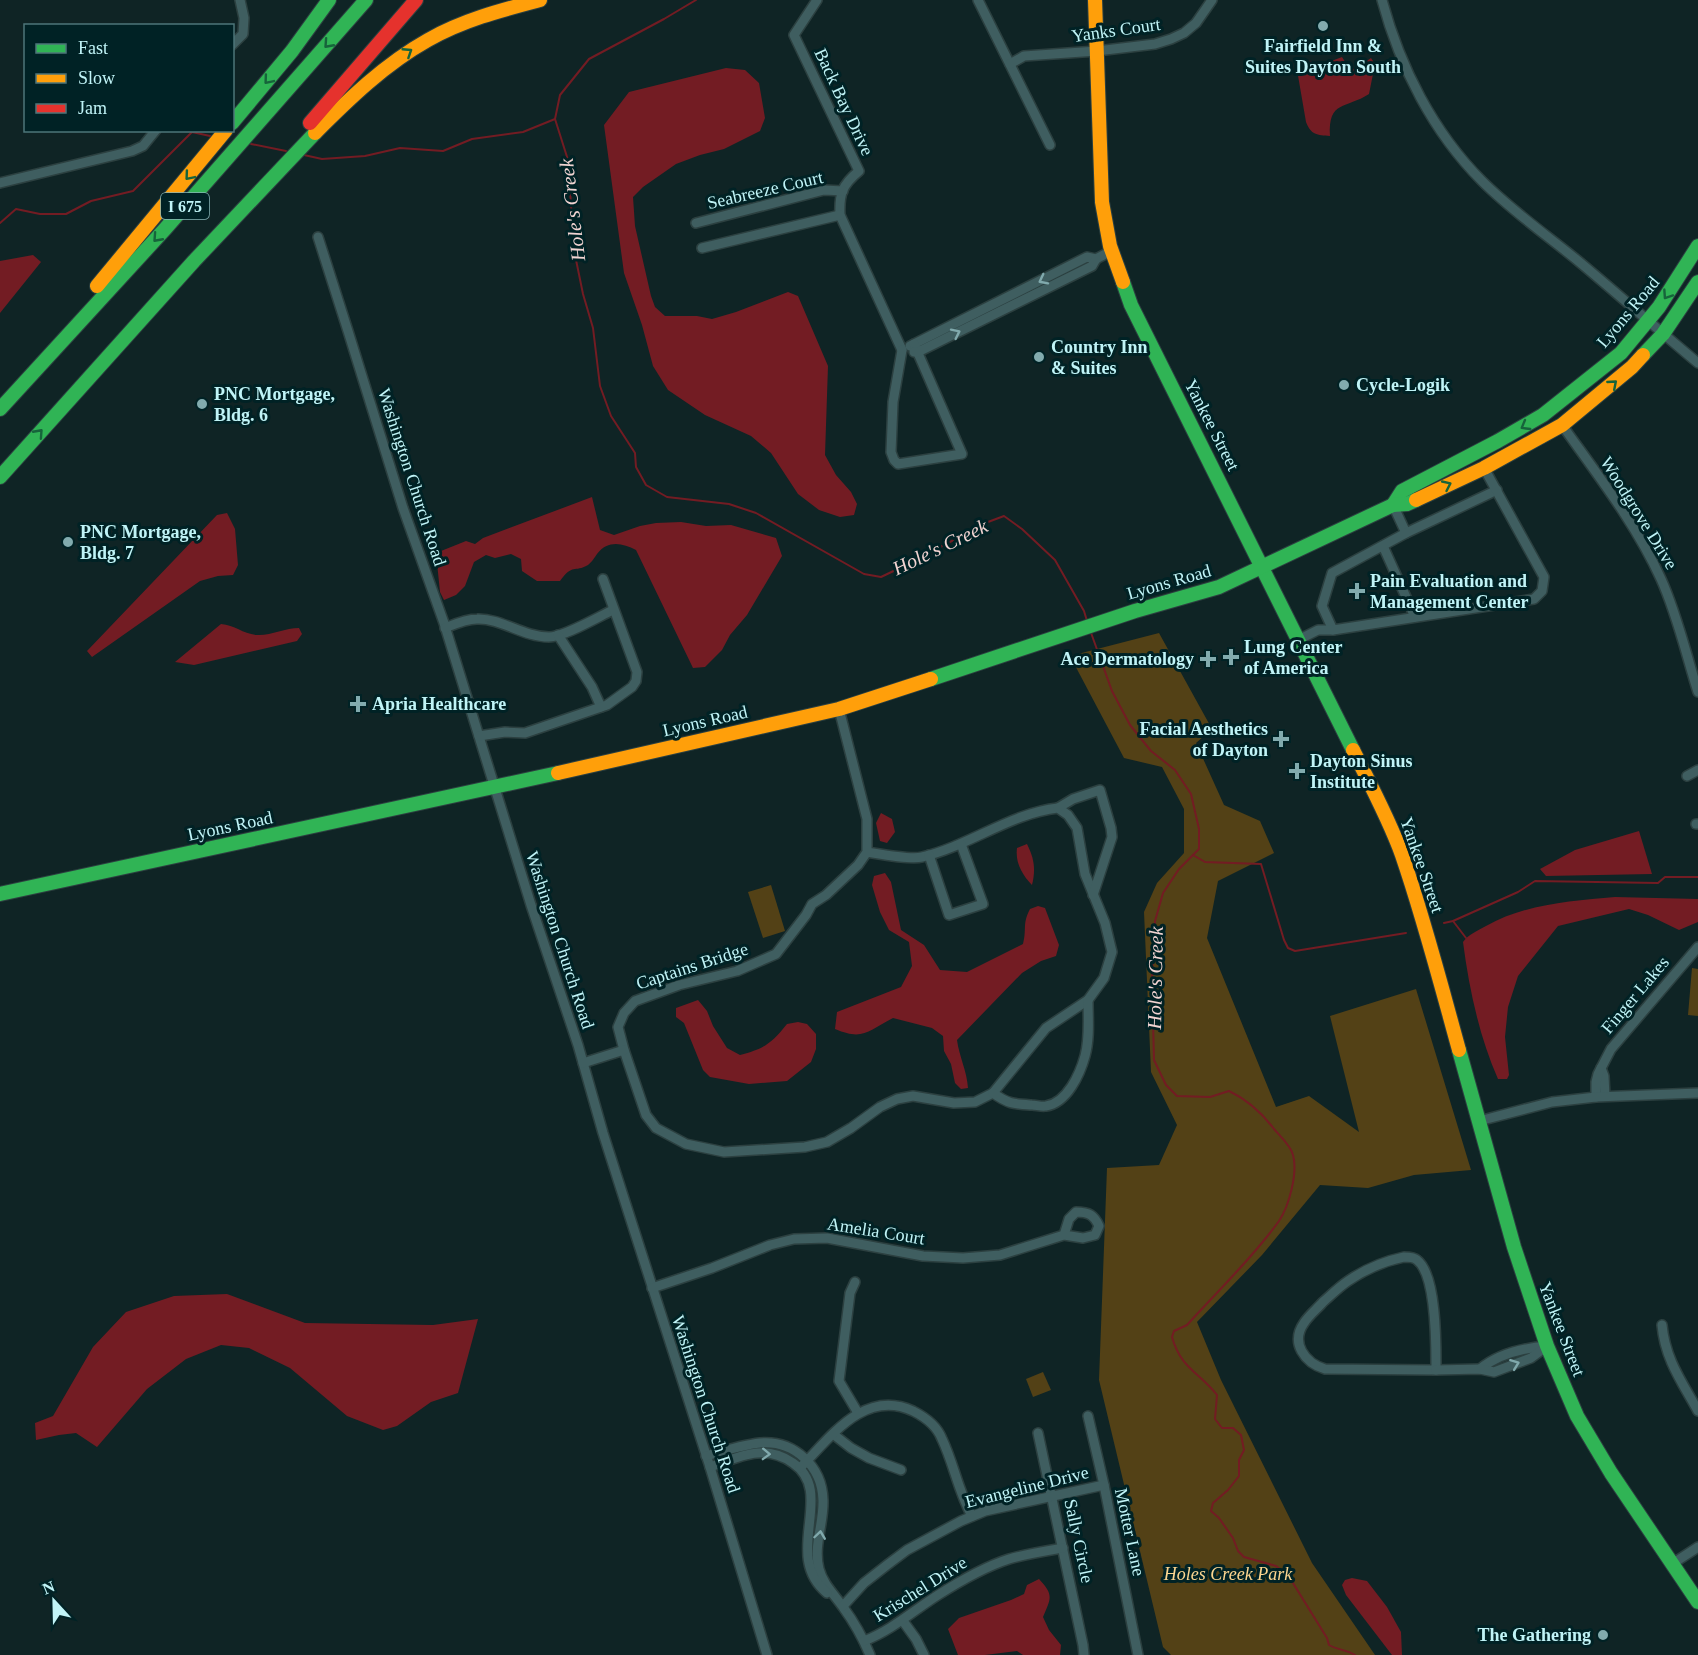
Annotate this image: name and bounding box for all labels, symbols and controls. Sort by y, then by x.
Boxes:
street label: Yanks Court [1070,14,1162,46]
marker: Fairfield Inn & Suites Dayton South [1316,19,1330,33]
legend [24,24,234,132]
place label: Fairfield Inn & Suites Dayton South [1245,36,1401,77]
one-way arrow [324,37,335,48]
text: Fast [78,38,108,58]
street label: Back Bay Drive [810,45,878,159]
one-way arrow [402,48,413,59]
text: Slow [78,68,115,88]
one-way arrow [264,73,275,84]
text: Jam [78,98,107,118]
water label: Hole's Creek [555,156,589,263]
street label: Seabreeze Court [705,167,825,213]
one-way arrow [185,169,196,180]
road number: I 675 [161,193,209,219]
one-way arrow [153,231,164,241]
street label: Lyons Road [1593,272,1663,352]
one-way arrow [1038,273,1049,284]
one-way arrow [1663,288,1674,299]
one-way arrow [950,329,961,341]
place label: Country Inn & Suites [1051,337,1148,378]
marker: Country Inn & Suites [1032,350,1046,364]
place label: Cycle-Logik [1356,375,1450,395]
street label: Yankee Street [1180,376,1244,474]
marker: Cycle-Logik [1337,378,1351,392]
one-way arrow [1606,380,1616,391]
place label: PNC Mortgage, Bldg. 6 [214,384,335,425]
street label: Washington Church Road [374,386,450,568]
marker: PNC Mortgage, Bldg. 6 [195,397,209,411]
one-way arrow [1520,419,1531,430]
one-way arrow [32,430,43,440]
street label: Woodgrove Drive [1596,453,1682,573]
one-way arrow [1441,480,1452,492]
water label: Hole's Creek [888,514,992,580]
place label: PNC Mortgage, Bldg. 7 [80,522,201,563]
marker: PNC Mortgage, Bldg. 7 [61,535,75,549]
street label: Lyons Road [1125,560,1213,604]
place label: Pain Evaluation and Management Center [1370,571,1528,612]
marker: Pain Evaluation and Management Center [1348,582,1366,600]
place label: Lung Center of America [1244,637,1343,678]
marker: Lung Center of America [1222,648,1240,666]
place label: Ace Dermatology [1061,649,1194,669]
marker: Ace Dermatology [1199,650,1217,668]
place label: Apria Healthcare [372,694,506,714]
marker: Apria Healthcare [349,695,367,713]
street label: Lyons Road [661,702,749,740]
place label: Facial Aesthetics of Dayton [1140,719,1268,760]
marker: Facial Aesthetics of Dayton [1272,730,1290,748]
place label: Dayton Sinus Institute [1310,751,1413,792]
marker: Dayton Sinus Institute [1288,762,1306,780]
street label: Lyons Road [186,807,274,845]
street label: Yankee Street [1396,815,1448,915]
street label: Washington Church Road [522,849,598,1031]
water label: Hole's Creek [1143,925,1167,1031]
street label: Captains Bridge [634,938,750,994]
street label: Finger Lakes [1597,952,1673,1038]
street label: Amelia Court [826,1213,926,1249]
street label: Yankee Street [1535,1279,1589,1379]
street label: Washington Church Road [668,1313,744,1495]
one-way arrow [1509,1359,1520,1372]
one-way arrow [761,1447,770,1460]
street label: Evangeline Drive [963,1462,1091,1512]
street label: Motter Lane [1111,1486,1149,1578]
street label: Sally Circle [1060,1497,1098,1585]
one-way arrow [813,1530,825,1539]
street label: Krischel Drive [870,1552,970,1626]
park label: Holes Creek Park [1163,1564,1293,1584]
north arrow [24,1571,84,1631]
text: N [40,1577,58,1598]
place label: The Gathering [1477,1625,1591,1645]
marker: The Gathering [1596,1628,1610,1642]

